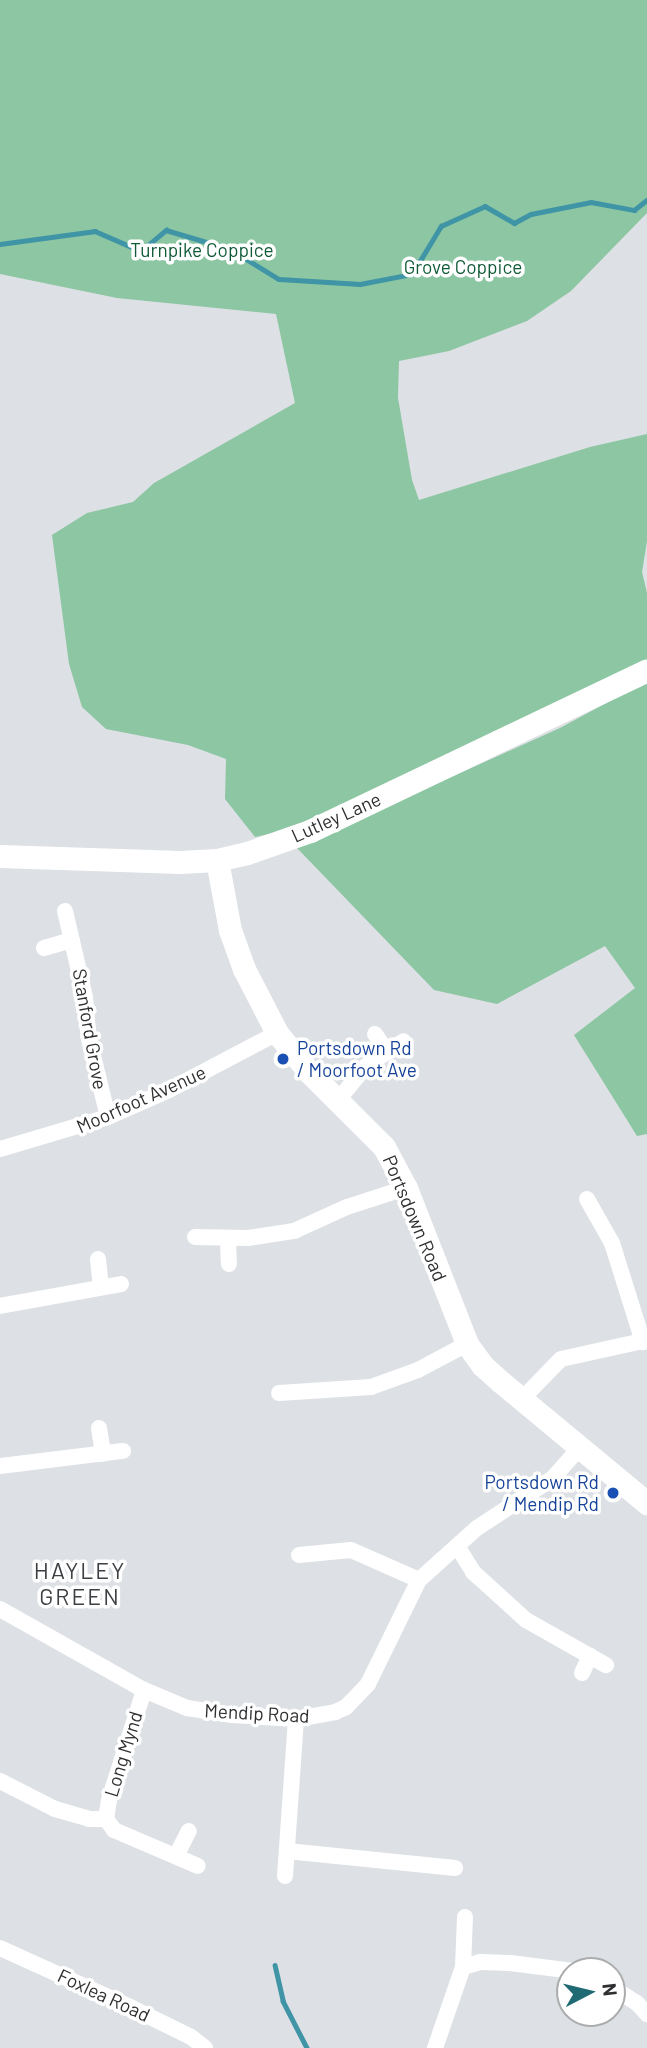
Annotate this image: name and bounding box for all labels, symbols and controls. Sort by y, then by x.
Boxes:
park label: Turnpike Coppice [130,239,274,261]
park label: Grove Coppice [404,256,522,278]
street label: Lutley Lane [288,787,384,847]
street label: Stanford Grove [68,967,112,1091]
place label: Portsdown Rd / Moorfoot Ave [297,1037,417,1081]
marker: Portsdown Rd / Moorfoot Ave [275,1051,291,1067]
street label: Moorfoot Avenue [73,1060,209,1138]
street label: Portsdown Road [378,1152,452,1284]
place label: Portsdown Rd / Mendip Rd [484,1471,599,1515]
marker: Portsdown Rd / Mendip Rd [605,1485,621,1501]
district label: HAYLEY GREEN [34,1556,126,1610]
street label: Mendip Road [204,1699,310,1727]
street label: Long Mynd [99,1709,147,1799]
north arrow [556,1957,626,2027]
street label: Foxlea Road [54,1964,154,2026]
text: N [598,1982,623,1997]

